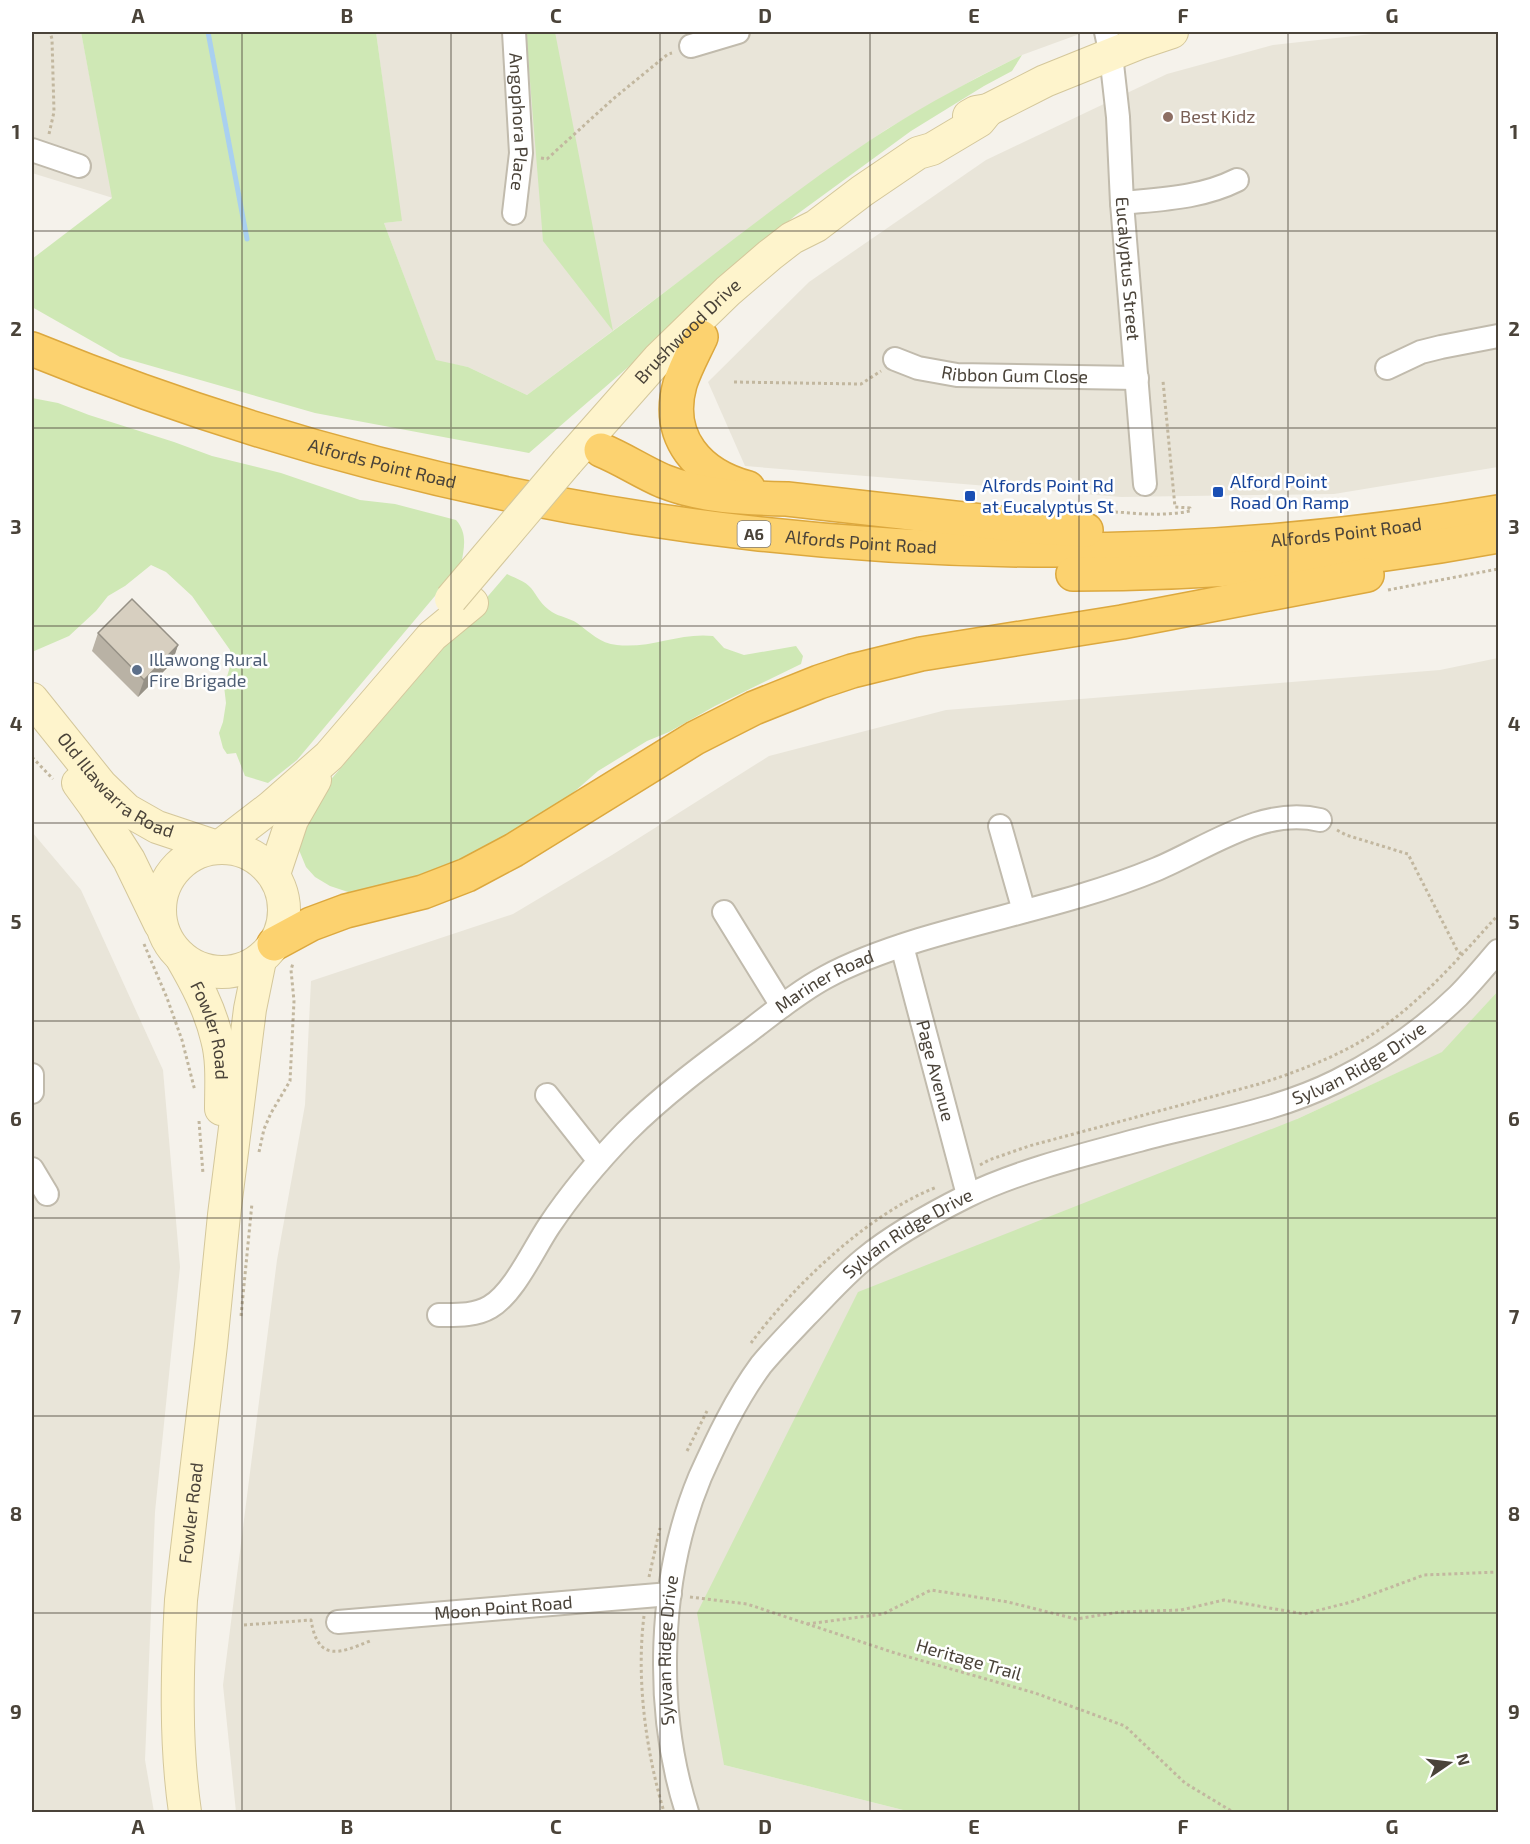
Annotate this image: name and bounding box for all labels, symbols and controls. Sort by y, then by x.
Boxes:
text: A [131,3,145,27]
text: B [341,3,353,27]
text: C [550,3,562,27]
text: D [758,3,772,27]
text: E [968,3,980,27]
text: F [1177,3,1189,27]
text: G [1386,3,1398,27]
street label: Angophora Place [505,52,533,192]
place label: Best Kidz [1180,105,1255,127]
marker: Best Kidz [1161,110,1175,124]
text: 1 [12,119,20,143]
text: 1 [1510,119,1518,143]
street label: Eucalyptus Street [1112,196,1145,342]
street label: Brushwood Drive [629,273,745,388]
text: 2 [10,316,22,340]
text: 2 [1508,316,1520,340]
street label: Ribbon Gum Close [940,360,1088,387]
street label: Alfords Point Road [306,433,459,492]
place label: Alford Point Road On Ramp [1230,470,1349,513]
place label: Alfords Point Rd at Eucalyptus St [982,474,1114,517]
marker: Alford Point Road On Ramp [1211,485,1225,499]
marker: Alfords Point Rd at Eucalyptus St [963,489,977,503]
street label: Alfords Point Road [1270,512,1423,551]
text: 3 [10,514,22,538]
text: 3 [1508,514,1520,538]
road number: A6 [738,521,771,547]
street label: Alfords Point Road [784,525,937,558]
place label: Illawong Rural Fire Brigade [149,648,268,691]
marker: Illawong Rural Fire Brigade [130,663,144,677]
text: 4 [10,711,23,735]
text: 4 [1508,711,1521,735]
street label: Old Illawarra Road [53,728,177,842]
text: 5 [10,909,22,933]
text: 5 [1508,909,1520,933]
street label: Mariner Road [770,944,876,1017]
street label: Fowler Road [186,977,233,1080]
street label: Page Avenue [912,1017,960,1124]
street label: Sylvan Ridge Drive [1289,1017,1430,1109]
text: 6 [10,1106,22,1130]
text: 6 [1508,1106,1520,1130]
street label: Sylvan Ridge Drive [837,1183,976,1283]
text: 7 [11,1304,22,1328]
text: 7 [1509,1304,1520,1328]
street label: Fowler Road [173,1461,207,1565]
text: 8 [10,1501,22,1525]
text: 8 [1508,1501,1520,1525]
street label: Sylvan Ridge Drive [653,1573,682,1727]
street label: Moon Point Road [433,1590,573,1624]
street label: Heritage Trail [914,1633,1025,1685]
text: 9 [10,1699,22,1723]
text: 9 [1508,1699,1520,1723]
north arrow [1419,1733,1479,1793]
text: N [1453,1751,1475,1767]
text: A [131,1814,145,1838]
text: B [341,1814,353,1838]
text: C [550,1814,562,1838]
text: D [758,1814,772,1838]
text: E [968,1814,980,1838]
text: F [1177,1814,1189,1838]
text: G [1386,1814,1398,1838]

